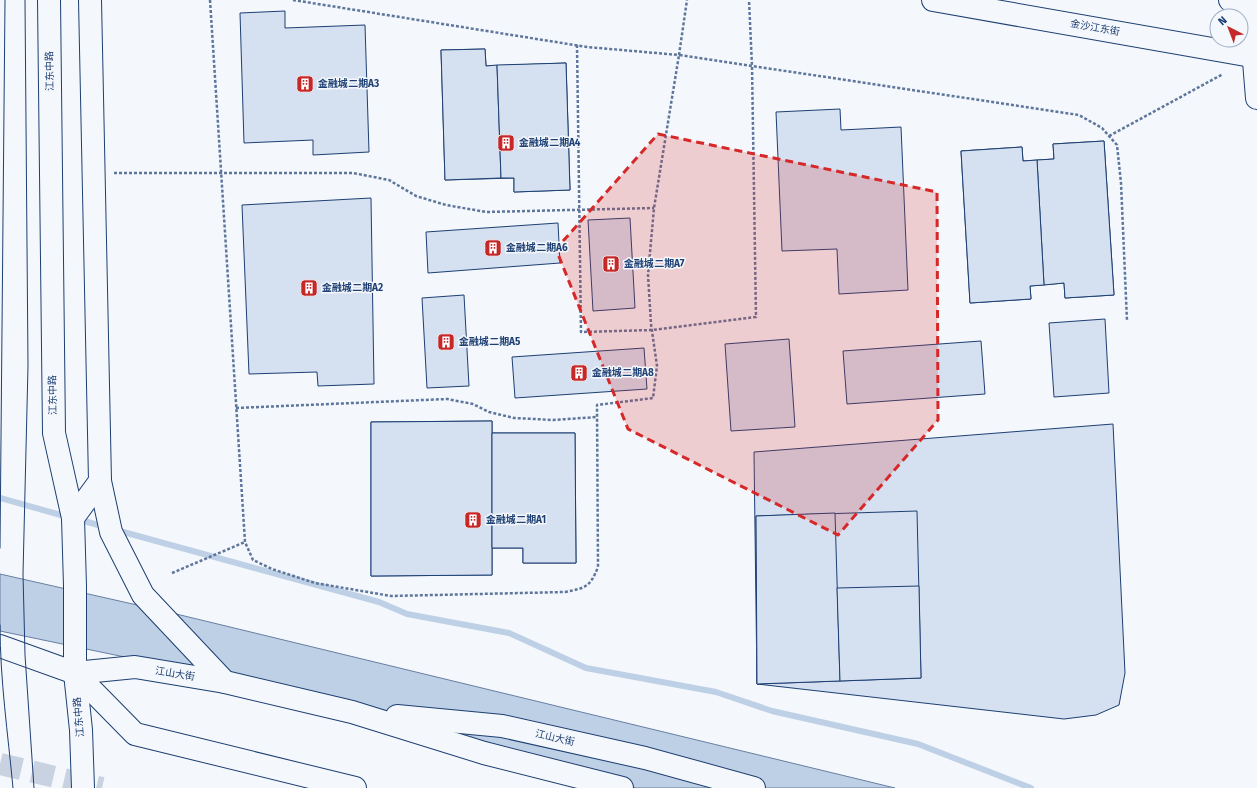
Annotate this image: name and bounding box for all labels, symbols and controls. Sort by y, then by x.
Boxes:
north arrow [1209,8,1249,48]
text: N [1216,14,1230,28]
street label: 金沙江东街 [1069,18,1121,38]
street label: 江东中路 [44,51,56,91]
building icon: 金融城二期A3 [295,74,315,94]
place label: 金融城二期A3 [317,77,379,90]
building icon: 金融城二期A4 [496,133,516,153]
place label: 金融城二期A4 [518,136,581,149]
building icon: 金融城二期A6 [483,238,503,258]
place label: 金融城二期A6 [505,241,568,254]
building icon: 金融城二期A7 [601,254,621,274]
place label: 金融城二期A7 [623,257,685,270]
building icon: 金融城二期A2 [299,278,319,298]
place label: 金融城二期A2 [321,281,383,294]
building icon: 金融城二期A5 [436,332,456,352]
place label: 金融城二期A5 [458,335,521,348]
building icon: 金融城二期A8 [569,363,589,383]
place label: 金融城二期A8 [591,366,654,379]
street label: 江东中路 [47,375,59,415]
building icon: 金融城二期A1 [463,510,483,530]
place label: 金融城二期A1 [485,513,546,526]
street label: 江山大街 [154,665,196,683]
street label: 江东中路 [71,697,87,737]
street label: 江山大街 [534,728,576,748]

